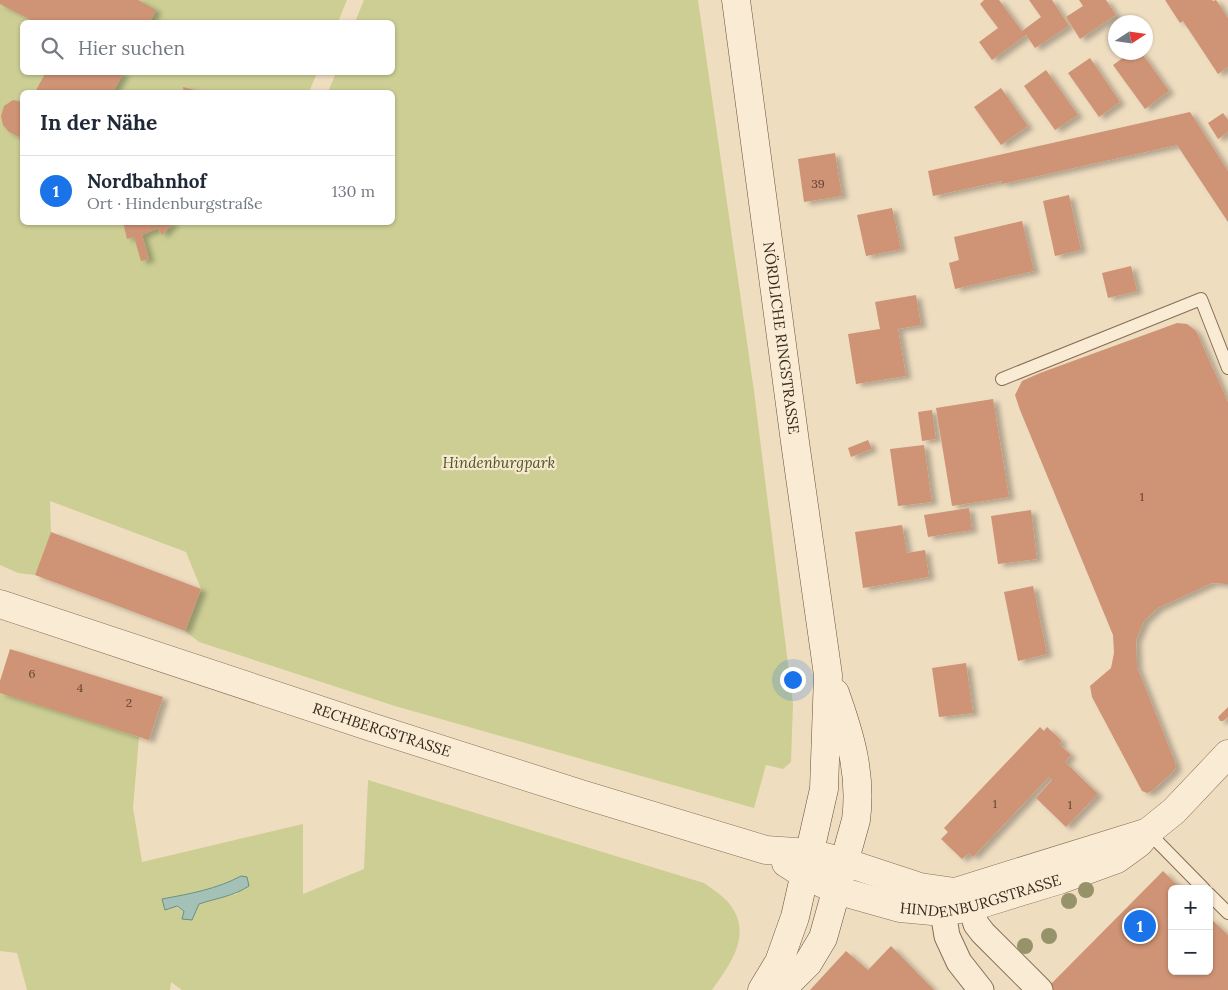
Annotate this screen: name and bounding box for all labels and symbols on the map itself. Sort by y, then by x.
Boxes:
north arrow [1108,15,1153,60]
house number: 39 [811,176,825,191]
street label: NÖRDLICHE RINGSTRASSE [759,241,804,435]
park label: Hindenburgpark [443,453,556,472]
house number: 1 [1140,489,1144,504]
house number: 6 [29,666,36,681]
your location [780,667,806,693]
house number: 4 [77,680,84,695]
house number: 2 [126,695,132,710]
street label: RECHBERGSTRASSE [310,698,453,761]
house number: 1 [993,796,997,811]
house number: 1 [1068,797,1072,812]
street label: HINDENBURGSTRASSE [899,870,1063,922]
pin: 1 [1124,907,1156,945]

